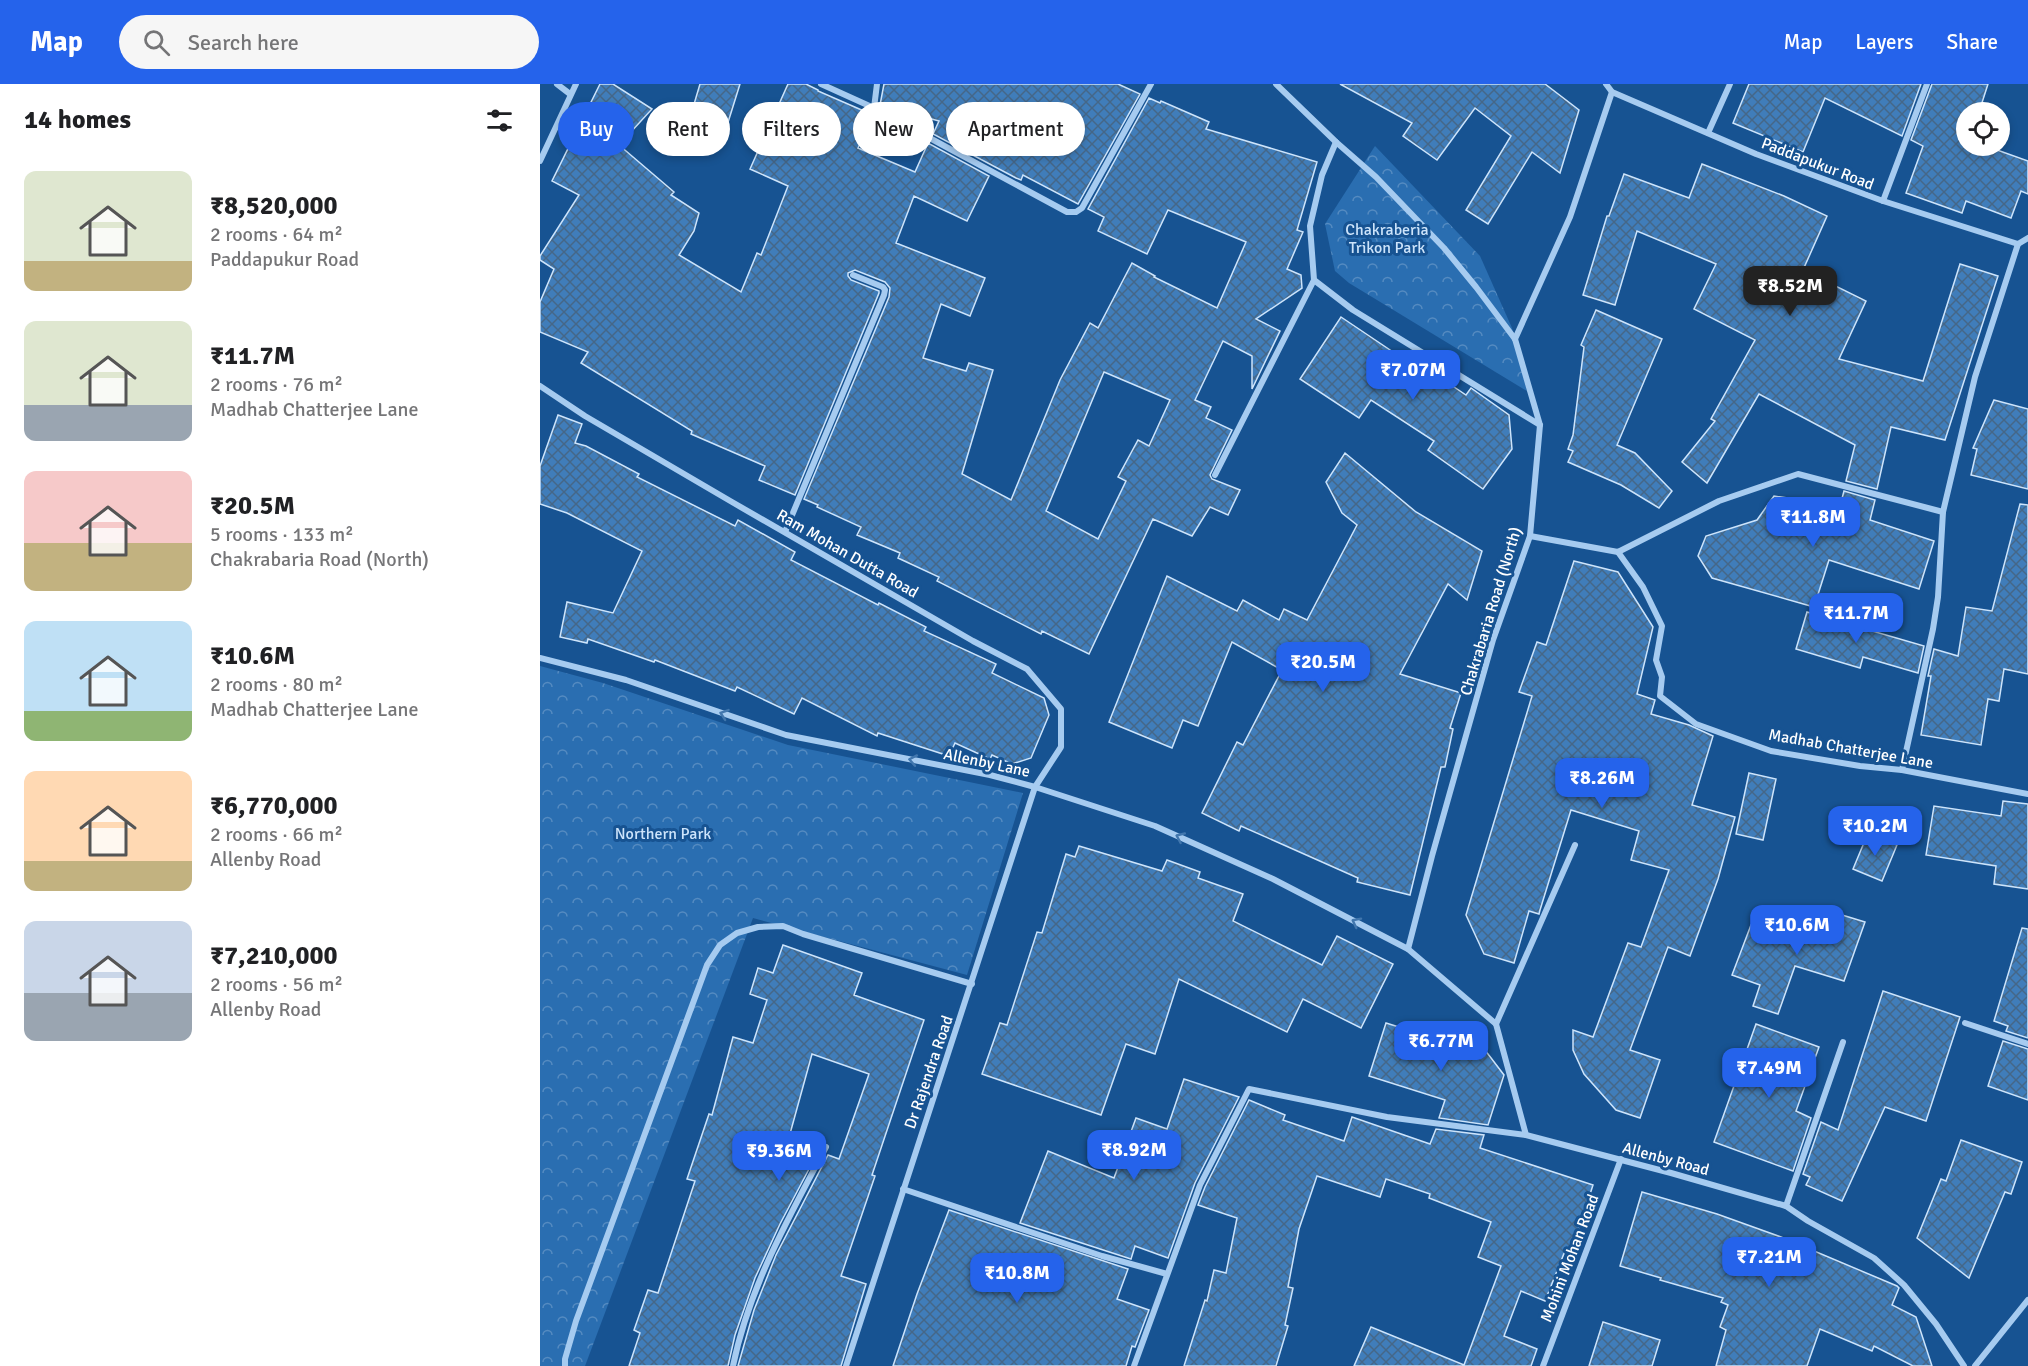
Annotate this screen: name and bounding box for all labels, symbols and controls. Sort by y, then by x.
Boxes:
search box [119,15,539,69]
text: Map [30,25,83,59]
icon: search [140,26,173,59]
text: Search here [188,29,299,56]
text: Map [1784,29,1822,55]
text: Layers [1855,29,1913,55]
text: Share [1946,29,1998,55]
chip: Buy [558,102,634,156]
chip: Rent [646,102,730,156]
chip: Filters [742,102,841,156]
chip: New [853,102,934,156]
chip: Apartment [946,102,1085,156]
map controls [1956,102,2010,156]
button: locate [1956,102,2010,156]
text: 14 homes [24,104,131,136]
icon: filters [483,104,516,137]
street label: Paddapukur Road [1758,133,1877,195]
text: ₹8,520,000 [210,190,338,222]
icon: home [72,195,144,267]
park label: Chakraberia Trikon Park [1345,220,1429,258]
text: 2 rooms · 64 m² [210,222,343,247]
text: Paddapukur Road [210,247,359,272]
pin: ₹8.52M [1741,266,1839,317]
text: ₹8.52M [1757,273,1823,298]
text: ₹11.7M [210,340,295,372]
icon: home [72,345,144,417]
pin: ₹7.07M [1364,350,1462,401]
text: ₹7.07M [1380,357,1446,382]
text: 2 rooms · 76 m² [210,372,343,397]
text: Madhab Chatterjee Lane [210,397,419,422]
text: ₹20.5M [210,490,295,522]
icon: home [72,495,144,567]
pin: ₹11.8M [1764,497,1862,548]
text: ₹11.8M [1780,504,1846,529]
street label: Ram Mohan Dutta Road [773,505,922,603]
text: 5 rooms · 133 m² [210,522,354,547]
street label: Chakrabaria Road (North) [1456,525,1526,698]
text: Chakrabaria Road (North) [210,547,429,572]
pin: ₹11.7M [1807,593,1905,644]
text: ₹11.7M [1823,600,1889,625]
text: ₹10.6M [210,640,295,672]
pin: ₹20.5M [1274,642,1372,693]
icon: home [72,645,144,717]
text: ₹20.5M [1290,649,1356,674]
text: 2 rooms · 80 m² [210,672,343,697]
text: Madhab Chatterjee Lane [210,697,419,722]
one-way arrow [719,708,730,721]
street label: Madhab Chatterjee Lane [1767,725,1935,773]
street label: Allenby Lane [942,744,1032,782]
one-way arrow [908,754,918,767]
pin: ₹8.26M [1553,758,1651,809]
text: ₹8.26M [1569,765,1635,790]
text: ₹6,770,000 [210,790,338,822]
icon: home [72,795,144,867]
pin: ₹10.2M [1826,806,1924,857]
text: ₹10.2M [1842,813,1908,838]
text: 2 rooms · 66 m² [210,822,343,847]
park label: Northern Park [615,824,711,844]
one-way arrow [1176,833,1187,845]
text: Allenby Road [210,847,321,872]
pin: ₹10.6M [1748,905,1846,956]
text: ₹10.6M [1764,912,1830,937]
one-way arrow [1351,918,1362,930]
text: ₹7,210,000 [210,940,338,972]
icon: home [72,945,144,1017]
text: 2 rooms · 56 m² [210,972,343,997]
text: Allenby Road [210,997,321,1022]
street label: Dr Rajendra Road [900,1013,958,1132]
pin: ₹6.77M [1392,1021,1490,1072]
text: ₹6.77M [1408,1028,1474,1053]
pin: ₹7.49M [1720,1048,1818,1099]
text: ₹7.49M [1736,1055,1802,1080]
pin: ₹8.92M [1085,1130,1183,1181]
pin: ₹9.36M [730,1131,828,1182]
text: ₹8.92M [1101,1137,1167,1162]
text: ₹9.36M [746,1138,812,1163]
street label: Allenby Road [1620,1138,1711,1180]
street label: Mohini Mohan Road [1536,1192,1604,1325]
pin: ₹7.21M [1720,1237,1818,1288]
text: ₹7.21M [1736,1244,1802,1269]
pin: ₹10.8M [968,1253,1066,1304]
text: ₹10.8M [984,1260,1050,1285]

